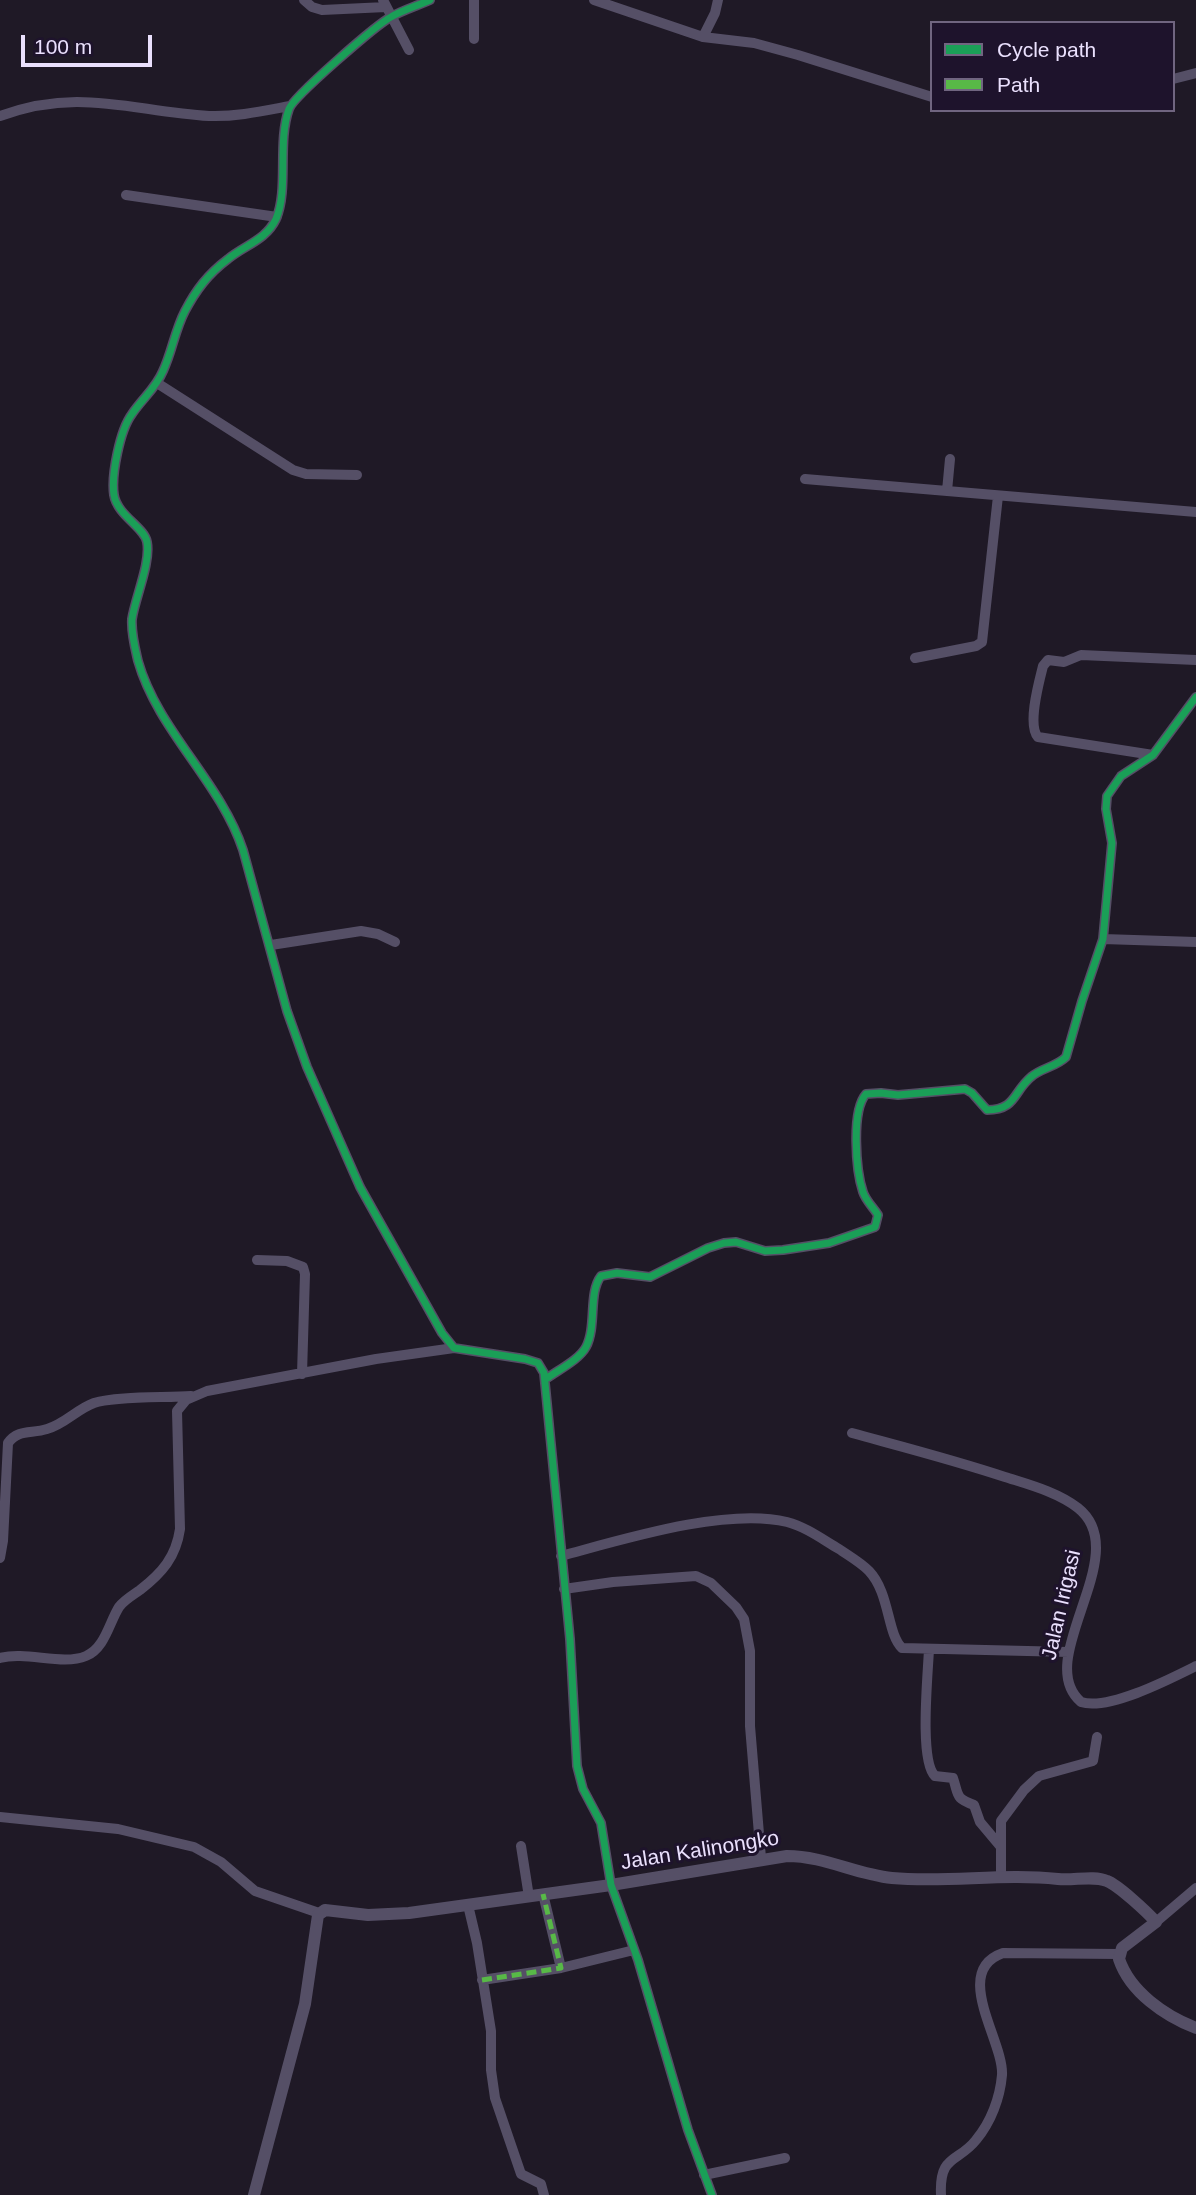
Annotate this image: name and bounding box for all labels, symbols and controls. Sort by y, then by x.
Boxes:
scale bar [24,21,156,65]
legend [930,21,1175,112]
text: 100 m [34,35,92,58]
text: Cycle path [997,38,1096,61]
text: Path [997,73,1040,96]
street label: Jalan Irigasi [1037,1548,1087,1662]
street label: Jalan Kalinongko [619,1826,781,1876]

